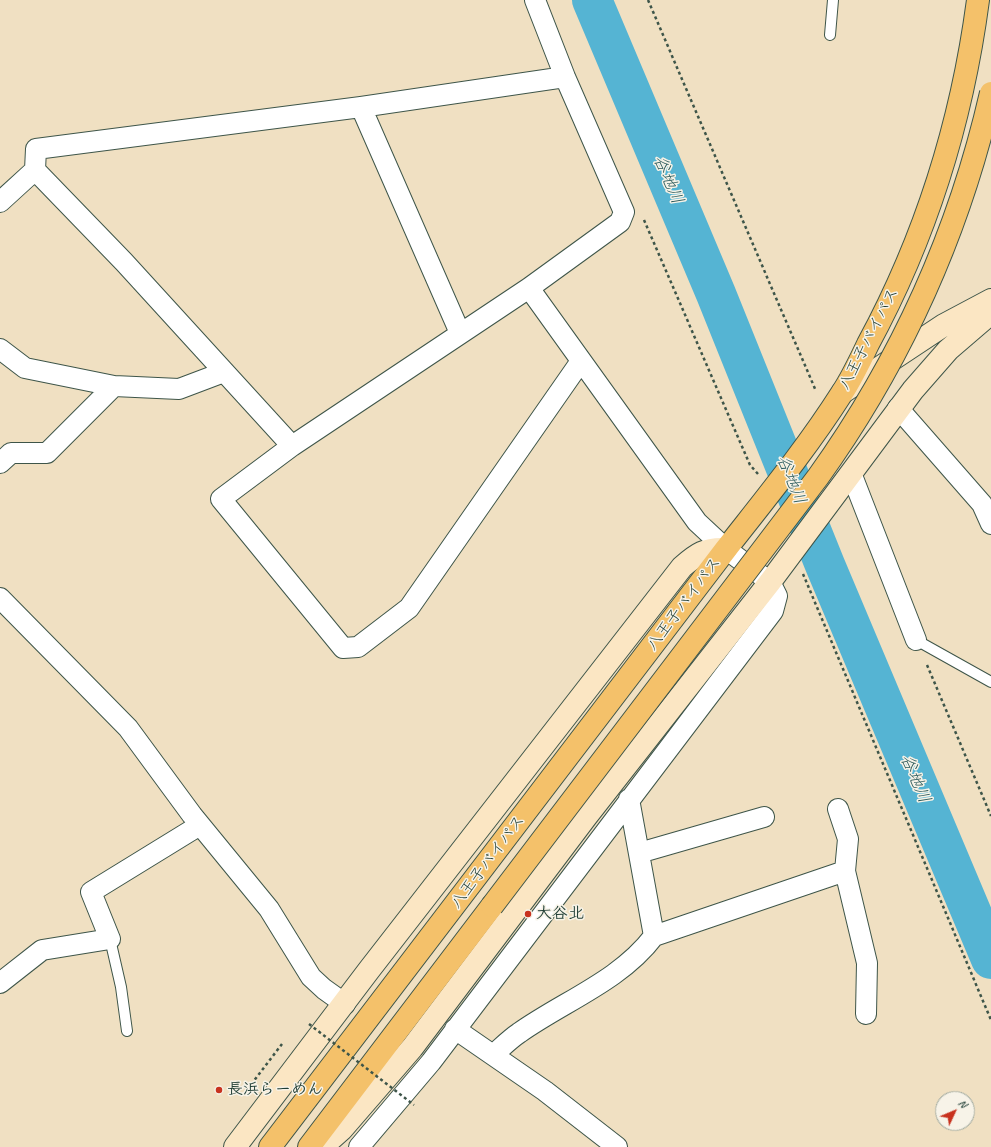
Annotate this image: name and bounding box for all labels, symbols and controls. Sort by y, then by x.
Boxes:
water label: 谷地川 [649,153,687,207]
street label: 八王子バイパス [835,285,903,393]
water label: 谷地川 [772,453,810,507]
street label: 八王子バイパス [643,553,725,655]
water label: 谷地川 [896,752,934,806]
street label: 八王子バイパス [447,811,529,913]
place label: 大谷北 [536,904,584,924]
marker: 大谷北 [523,909,533,919]
place label: 長浜らーめん [227,1080,323,1100]
marker: 長浜らーめん [214,1085,224,1095]
north arrow [935,1091,975,1131]
text: N [956,1096,970,1111]

